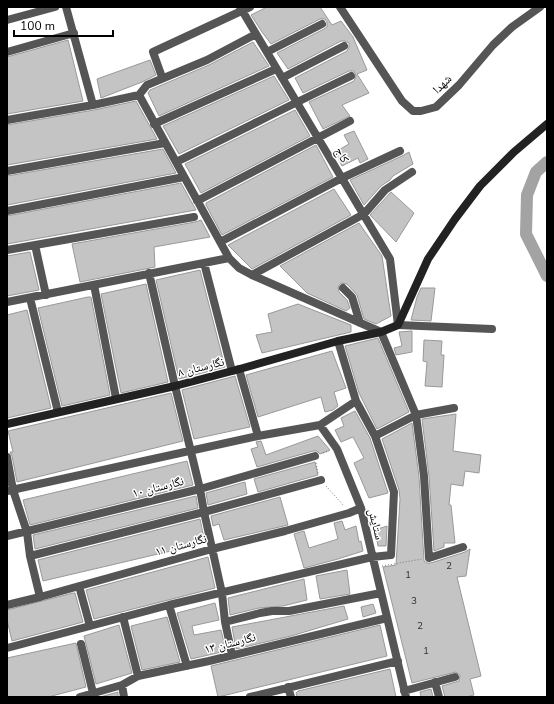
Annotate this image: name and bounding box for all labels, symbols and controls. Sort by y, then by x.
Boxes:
scale bar [14,12,113,38]
text: 100 m [20,18,55,34]
street label: شهدا [429,71,455,97]
street label: کاج [331,144,353,166]
street label: نگارستان ۸ [176,354,226,380]
street label: نگارستان ۱۰ [131,473,185,501]
street label: ستایش [364,507,388,541]
street label: نگارستان ۱۱ [154,530,208,560]
house number: 2 [446,559,452,573]
house number: 1 [405,568,411,582]
house number: 3 [411,594,417,608]
house number: 2 [417,619,423,633]
street label: نگارستان ۱۳ [203,629,257,657]
house number: 1 [423,644,429,658]

